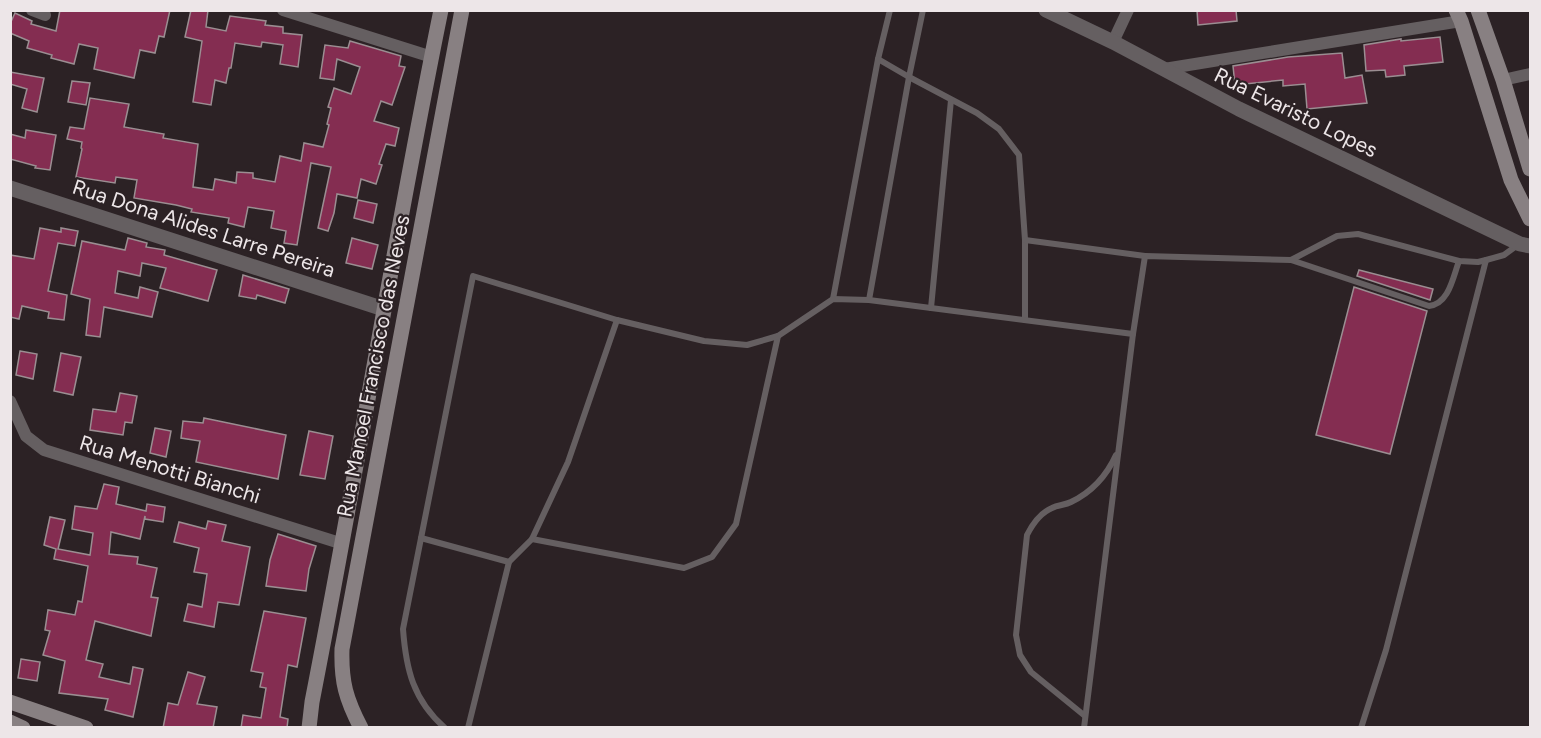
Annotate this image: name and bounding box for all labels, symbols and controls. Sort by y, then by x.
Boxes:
street label: Rua Evaristo Lopes [1210,62,1382,162]
street label: Rua Dona Alides Larre Pereira [70,174,338,282]
street label: Rua Manoel Francisco das Neves [331,213,415,519]
street label: Rua Menotti Bianchi [76,430,264,508]

